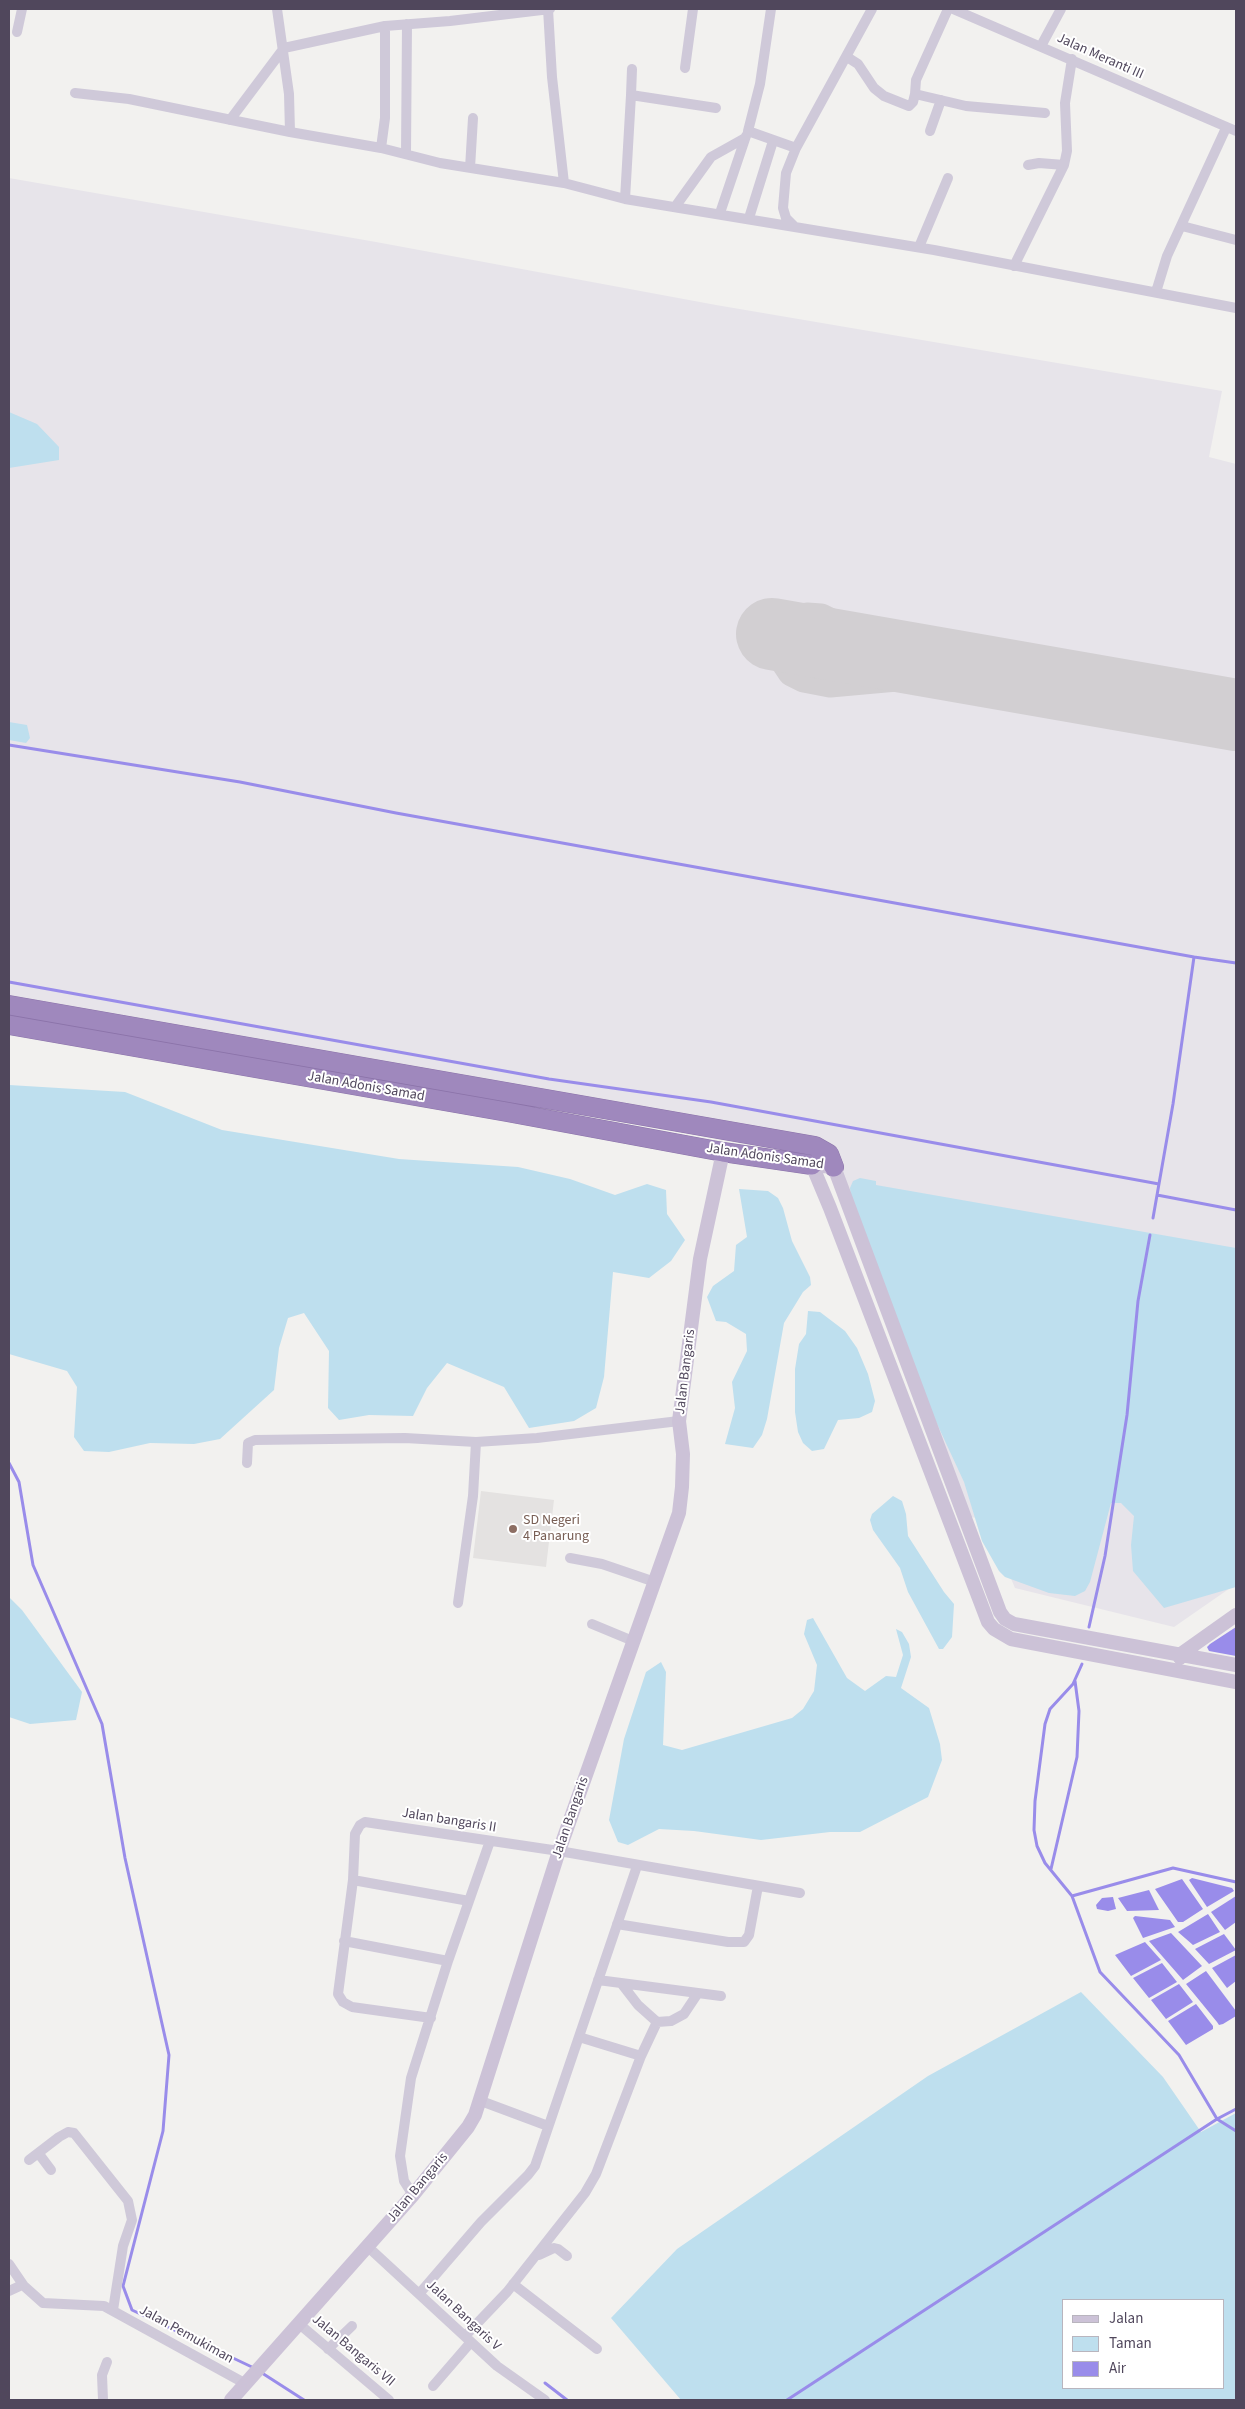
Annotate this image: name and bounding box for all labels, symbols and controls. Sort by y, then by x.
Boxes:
street label: Jalan Meranti III [1054,30,1146,84]
street label: Jalan Adonis Samad [306,1068,426,1106]
street label: Jalan Adonis Samad [705,1140,825,1174]
street label: Jalan Bangaris [672,1328,700,1416]
place label: SD Negeri 4 Panarung [523,1513,589,1545]
marker: SD Negeri 4 Panarung [507,1523,519,1535]
street label: Jalan Bangaris [549,1775,593,1861]
street label: Jalan bangaris II [401,1805,497,1837]
street label: Jalan Bangaris [384,2150,452,2226]
street label: Jalan Bangaris V [422,2277,504,2355]
legend [1062,2299,1225,2389]
street label: Jalan Pemukiman [136,2302,236,2368]
text: Jalan [1109,2308,1143,2329]
street label: Jalan Bangaris VII [308,2311,398,2391]
text: Taman [1109,2333,1152,2354]
text: Air [1109,2358,1126,2379]

